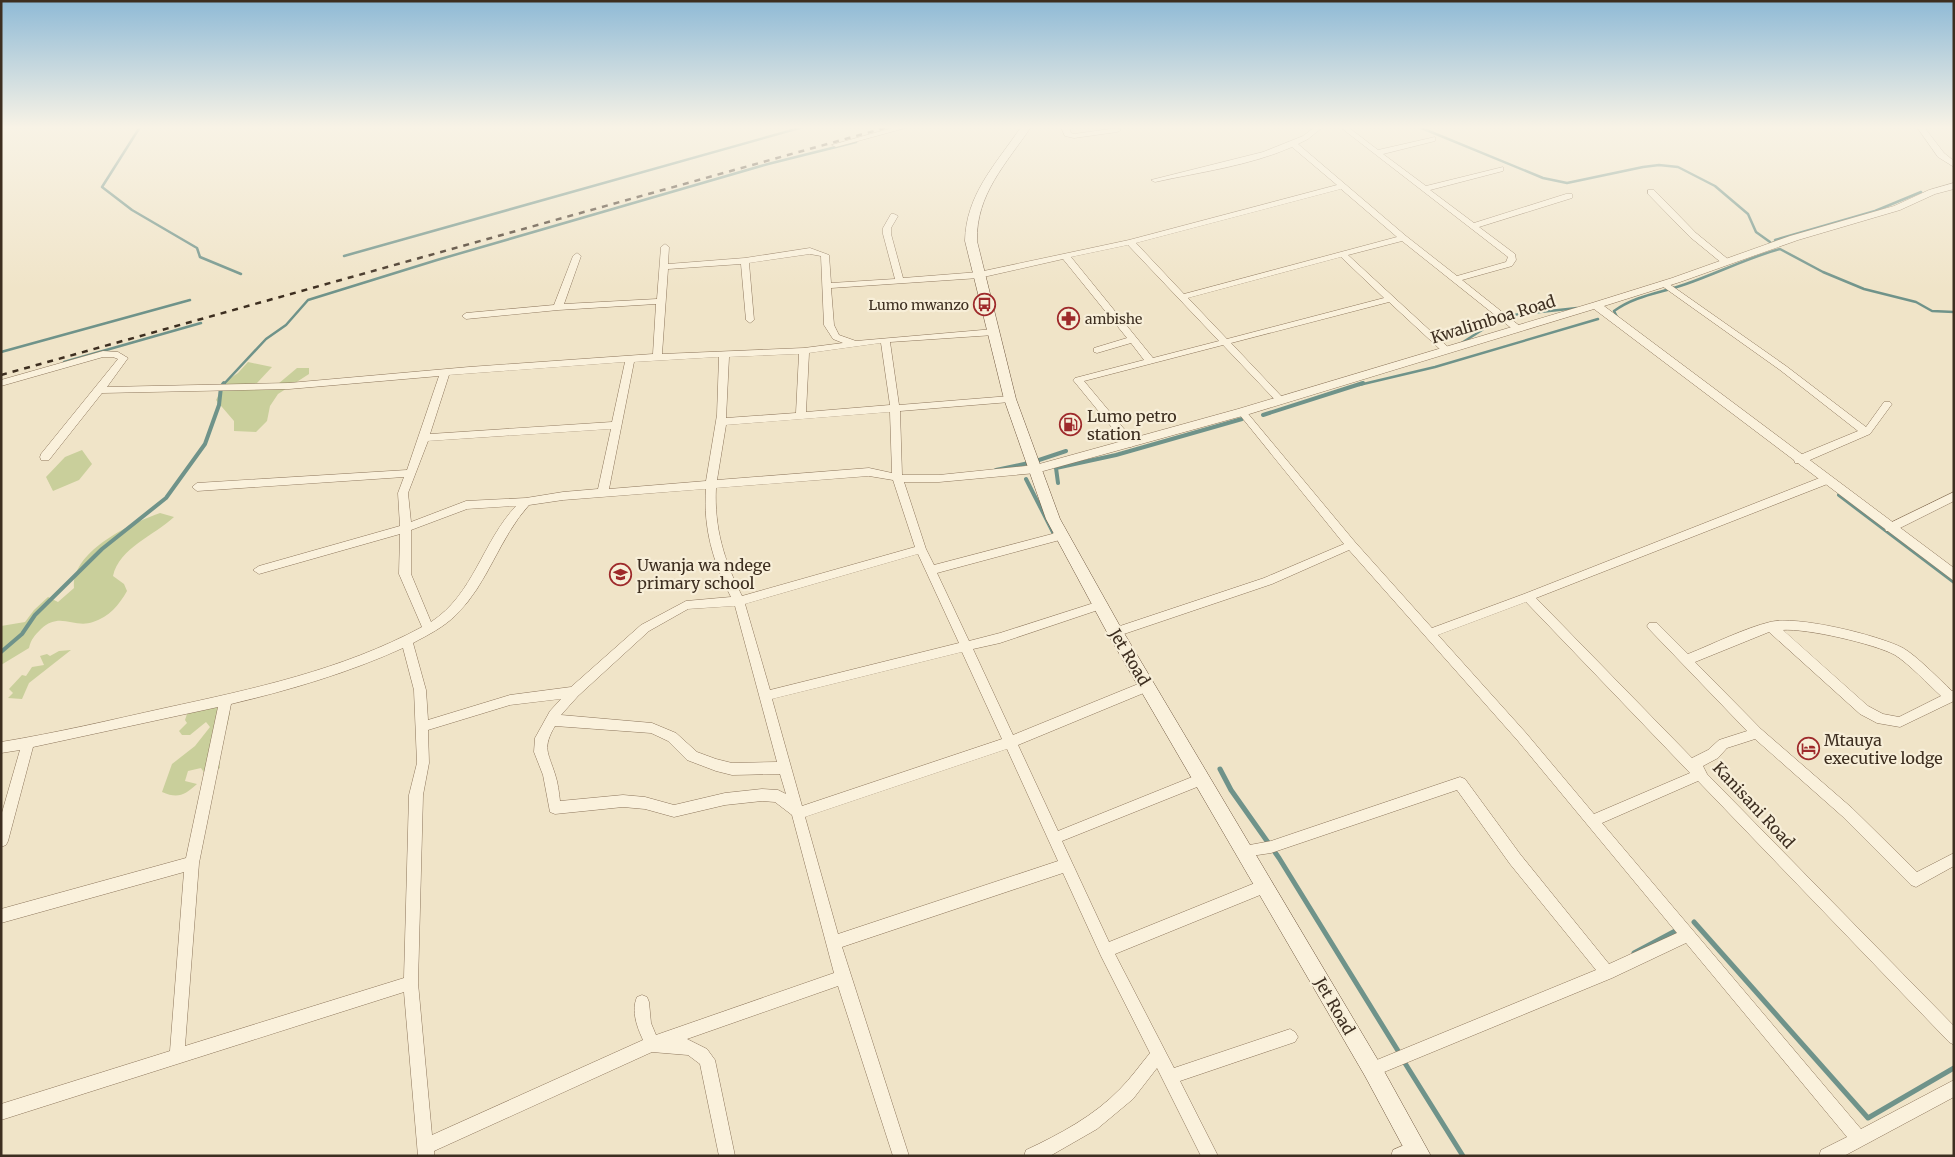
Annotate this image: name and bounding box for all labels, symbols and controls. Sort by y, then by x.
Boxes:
street label: Kwalimboa Road [1428,290,1558,347]
bus stop icon: Lumo mwanzo [973,293,997,317]
place label: Lumo mwanzo [869,296,969,314]
pharmacy icon: ambishe [1057,307,1081,331]
place label: ambishe [1085,310,1142,328]
place label: Lumo petro station [1087,406,1177,444]
fuel station icon: Lumo petro station [1059,413,1083,437]
place label: Uwanja wa ndege primary school [637,555,771,593]
school or university icon: Uwanja wa ndege primary school [609,562,633,586]
street label: Jet Road [1105,624,1155,689]
place label: Mtauya executive lodge [1824,730,1943,768]
hotel icon: Mtauya executive lodge [1796,737,1820,761]
street label: Kanisani Road [1709,758,1799,853]
street label: Jet Road [1310,973,1360,1038]

